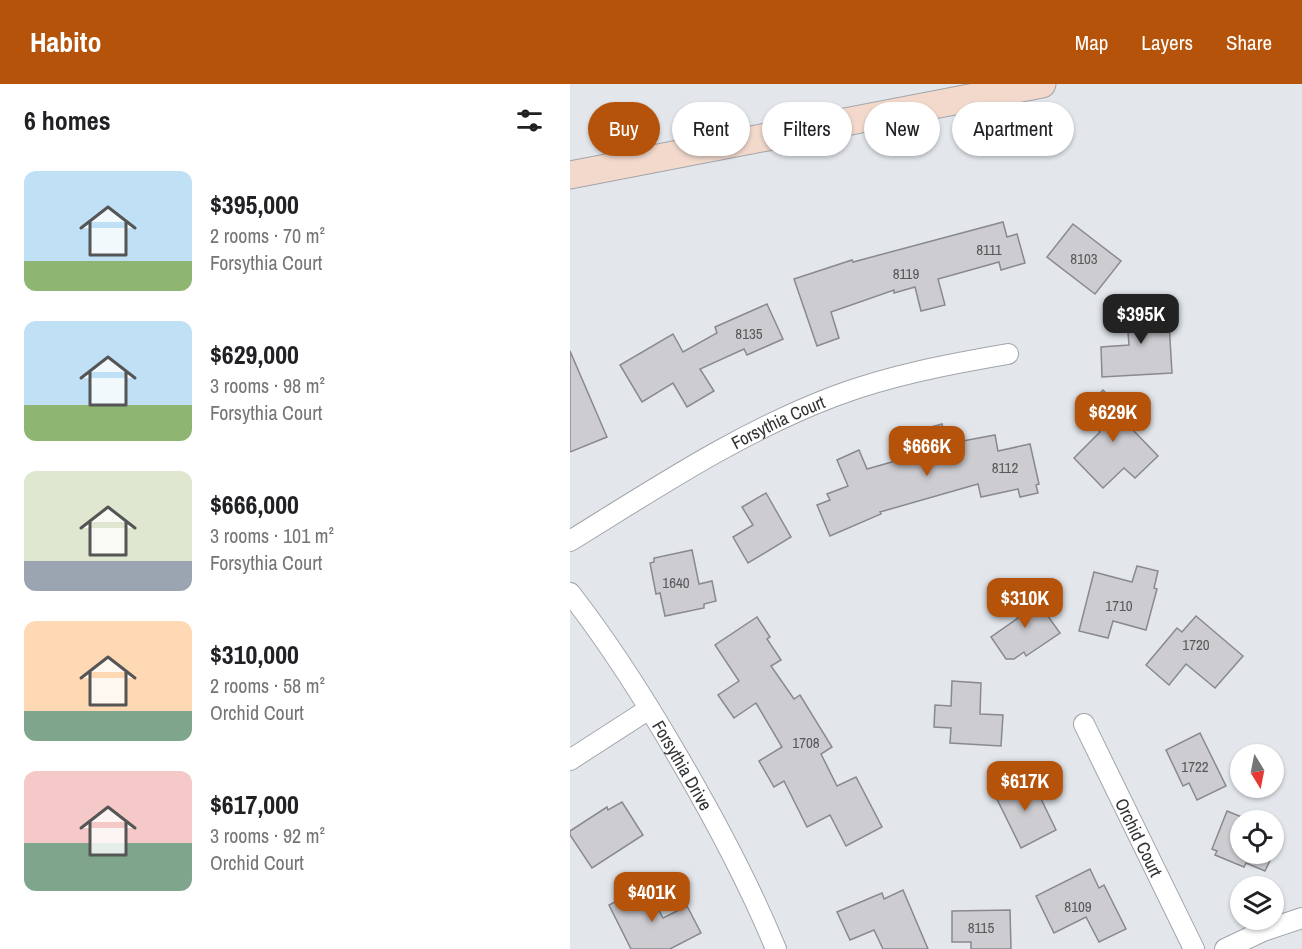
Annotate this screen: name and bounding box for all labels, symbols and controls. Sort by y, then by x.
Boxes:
text: Habito [30,23,101,61]
text: Map [1075,28,1108,57]
text: Layers [1141,28,1193,57]
text: Share [1226,28,1272,57]
chip: Buy [588,102,660,156]
chip: Rent [672,102,750,156]
chip: Filters [762,102,852,156]
chip: New [864,102,940,156]
chip: Apartment [952,102,1074,156]
text: 6 homes [24,103,111,138]
icon: filters [513,104,546,137]
text: $395,000 [210,187,299,222]
icon: home [72,195,144,267]
text: 2 rooms · 70 m² [210,222,325,249]
house number: 8111 [976,239,1002,260]
house number: 8103 [1070,248,1098,269]
text: Forsythia Court [210,249,322,276]
house number: 8119 [893,263,919,284]
pin: $395K [1099,294,1183,345]
text: $395K [1117,300,1165,327]
house number: 8135 [735,323,763,344]
text: $629,000 [210,337,299,372]
icon: home [72,345,144,417]
text: 3 rooms · 98 m² [210,372,325,399]
street label: Forsythia Court [727,389,828,455]
pin: $629K [1071,392,1155,443]
text: $629K [1089,398,1137,425]
text: Forsythia Court [210,399,322,426]
pin: $666K [885,426,969,477]
text: $666K [903,432,951,459]
house number: 8112 [992,457,1018,478]
text: $666,000 [210,487,299,522]
icon: home [72,495,144,567]
text: 3 rooms · 101 m² [210,522,334,549]
text: Forsythia Court [210,549,322,576]
house number: 1640 [662,572,690,593]
pin: $310K [983,578,1067,629]
text: $310K [1001,584,1049,611]
house number: 1710 [1105,595,1133,616]
house number: 1720 [1182,634,1210,655]
text: $310,000 [210,637,299,672]
icon: home [72,645,144,717]
text: 2 rooms · 58 m² [210,672,325,699]
text: Orchid Court [210,699,304,726]
street label: Forsythia Drive [647,715,719,815]
house number: 1708 [792,732,820,753]
north arrow [1230,744,1284,798]
map controls [1230,744,1284,930]
house number: 1722 [1181,756,1209,777]
pin: $617K [983,761,1067,812]
text: $617K [1001,767,1049,794]
text: $617,000 [210,787,299,822]
street label: Orchid Court [1110,794,1169,881]
icon: home [72,795,144,867]
button: locate [1230,810,1284,864]
text: 3 rooms · 92 m² [210,822,325,849]
text: Orchid Court [210,849,304,876]
pin: $401K [610,872,694,923]
button: layers [1230,876,1284,930]
text: $401K [628,878,676,905]
house number: 8109 [1064,896,1092,917]
house number: 8115 [968,917,994,938]

